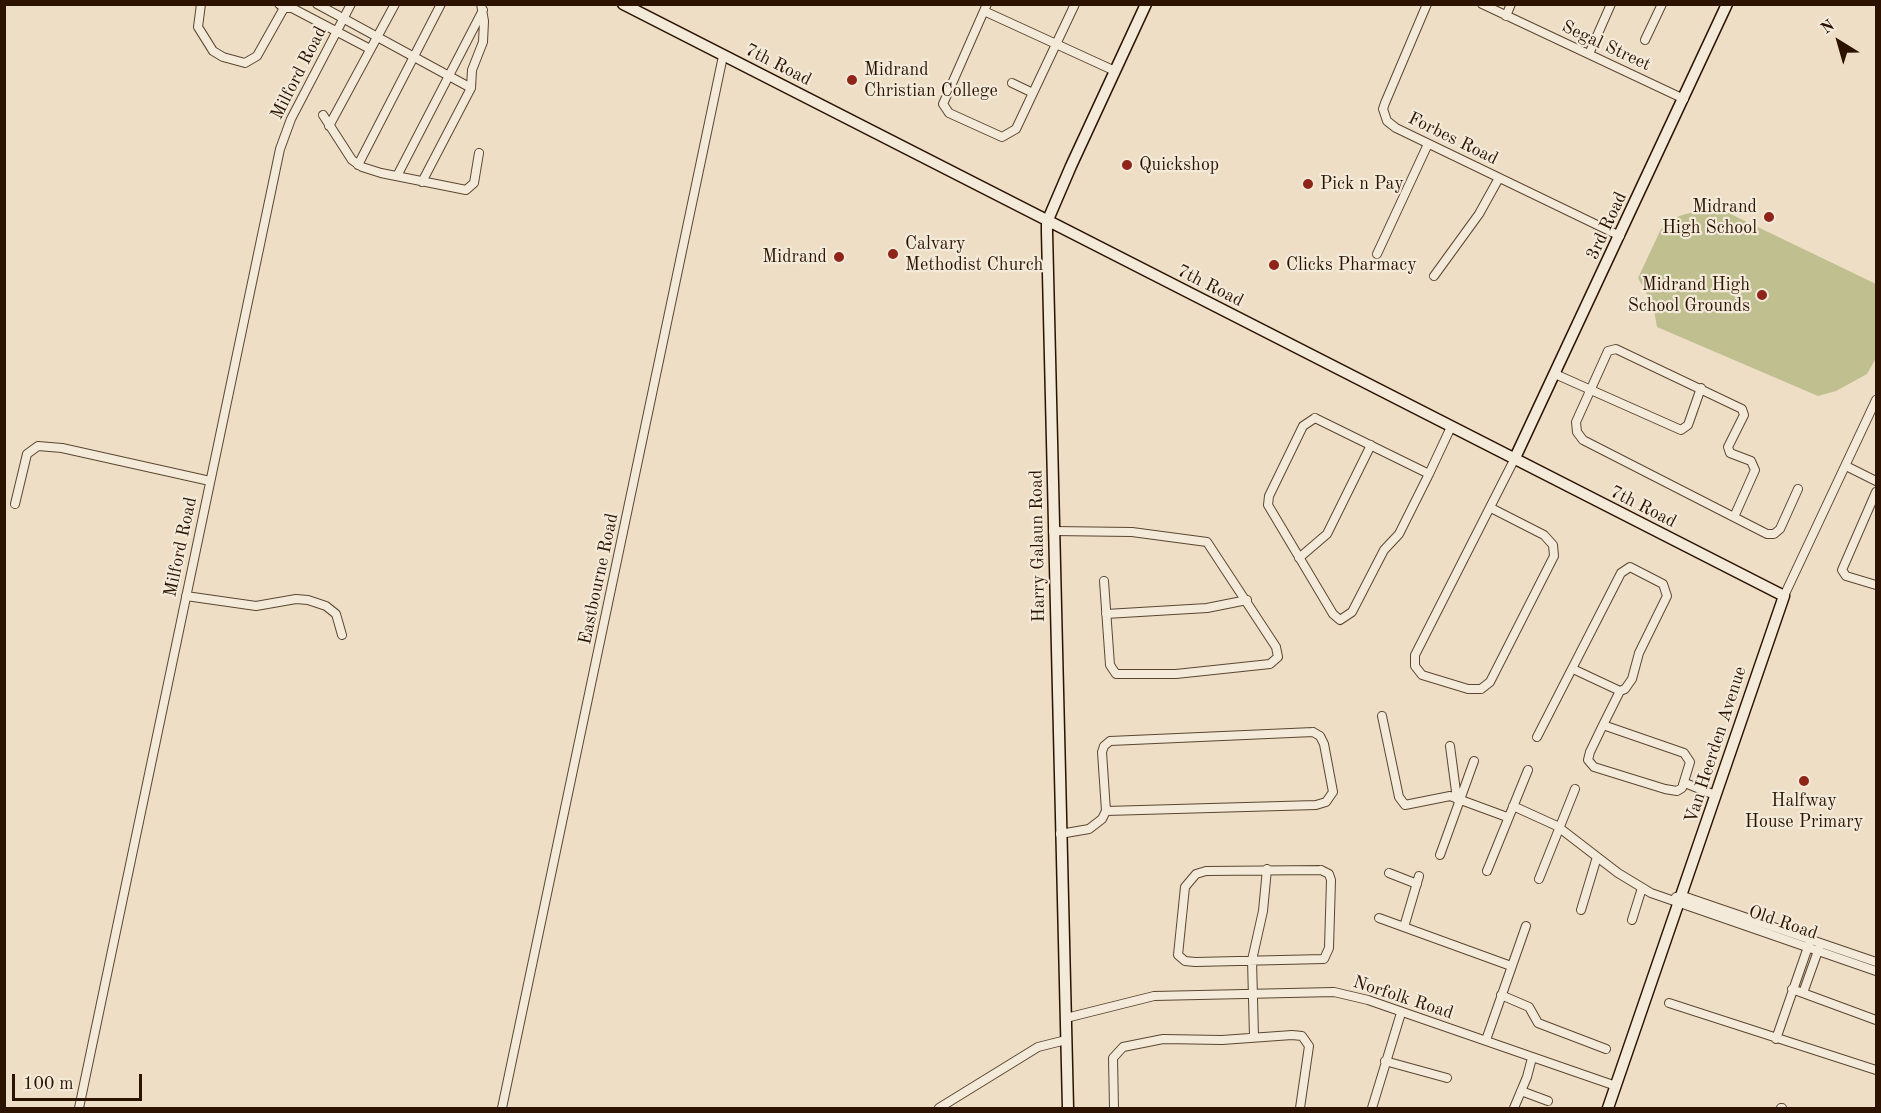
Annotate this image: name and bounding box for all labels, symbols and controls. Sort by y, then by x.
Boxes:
north arrow [1809,12,1869,72]
street label: Segal Street [1558,16,1654,76]
text: N [1818,18,1838,38]
street label: Milford Road [266,23,332,123]
street label: 7th Road [741,39,815,91]
place label: Midrand Christian College [864,59,998,101]
marker: Midrand Christian College [845,73,859,87]
street label: Forbes Road [1404,108,1502,170]
place label: Quickshop [1139,154,1219,176]
marker: Quickshop [1120,158,1134,172]
place label: Pick n Pay [1320,173,1404,195]
marker: Pick n Pay [1301,177,1315,191]
street label: 3rd Road [1582,189,1632,263]
place label: Midrand High School [1662,196,1757,238]
marker: Midrand High School [1762,210,1776,224]
place label: Calvary Methodist Church [905,233,1043,276]
place label: Midrand [762,246,827,268]
marker: Calvary Methodist Church [886,247,900,261]
marker: Midrand [832,250,846,264]
place label: Clicks Pharmacy [1286,254,1417,276]
marker: Clicks Pharmacy [1267,258,1281,272]
street label: 7th Road [1173,260,1247,312]
place label: Midrand High School Grounds [1628,274,1750,316]
marker: Midrand High School Grounds [1755,288,1769,302]
street label: Harry Galaun Road [1026,470,1050,622]
street label: 7th Road [1606,481,1680,533]
street label: Milford Road [160,495,202,599]
street label: Eastbourne Road [575,511,623,647]
street label: Van Heerden Avenue [1680,664,1752,826]
marker: Halfway House Primary [1797,774,1811,788]
place label: Halfway House Primary [1745,790,1863,832]
street label: Old Road [1745,901,1821,945]
street label: Norfolk Road [1350,972,1456,1024]
scale bar [15,1062,146,1100]
text: 100 m [23,1075,74,1093]

